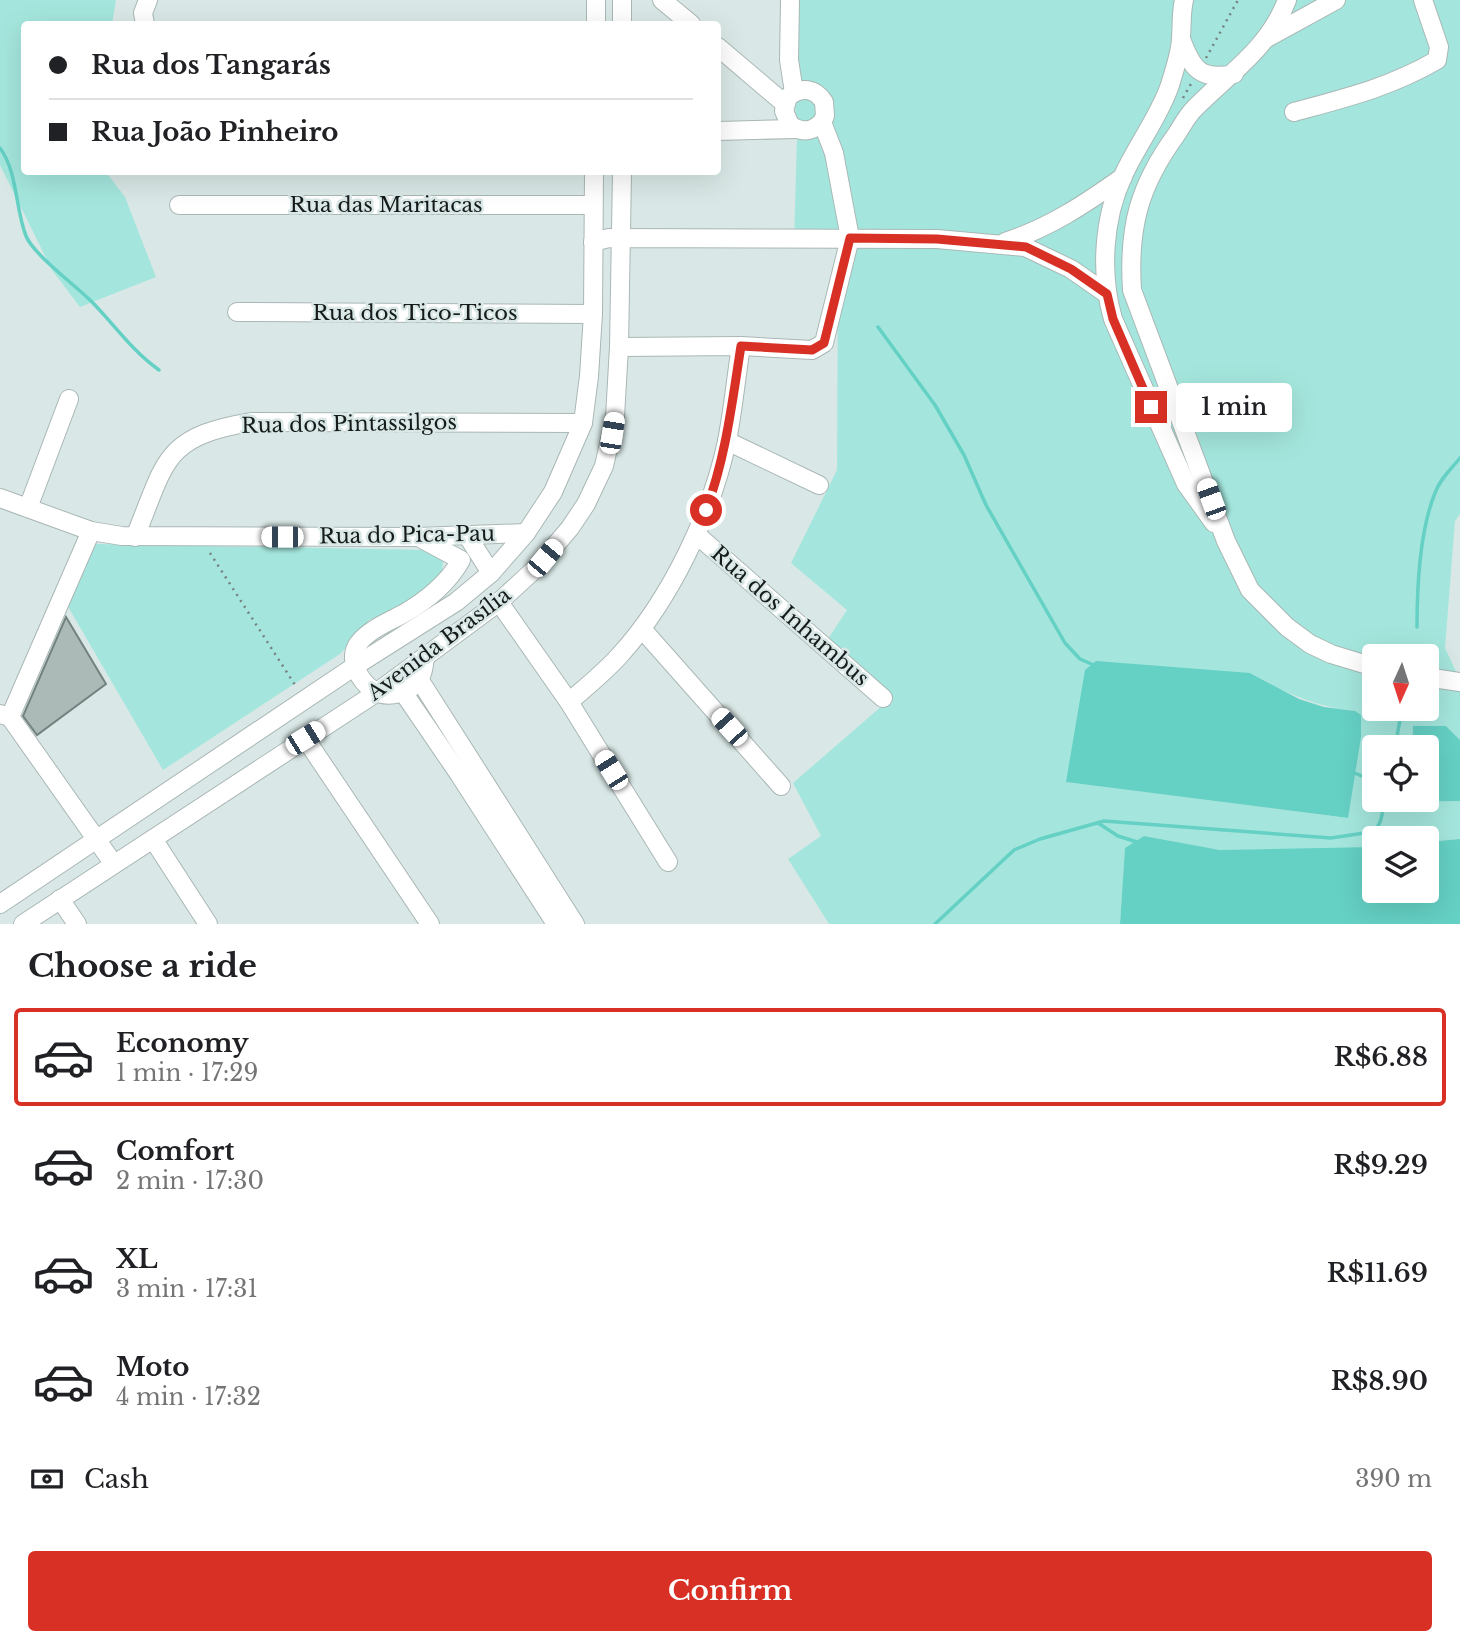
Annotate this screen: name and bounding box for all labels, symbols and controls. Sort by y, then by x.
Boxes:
text: Rua dos Tangarás [91,49,331,81]
text: Rua João Pinheiro [91,116,338,148]
street label: Rua das Maritacas [289,192,483,218]
street label: Rua dos Tico-Ticos [312,300,518,326]
callout: 1 min [1176,382,1291,432]
route end [1135,391,1167,423]
text: 1 min [1201,393,1267,421]
street label: Rua dos Pintassilgos [241,409,457,439]
car [599,411,626,455]
car [1194,476,1229,522]
route start [690,494,722,526]
street label: Rua do Pica-Pau [319,520,495,550]
car [262,527,304,548]
car [524,535,567,581]
street label: Rua dos Inhambus [706,540,874,692]
street label: Avenida Brasília [361,581,516,707]
north arrow [1362,644,1438,721]
map controls [1362,644,1439,903]
car [708,704,751,750]
car [282,718,329,758]
button: locate [1362,735,1439,812]
car [591,747,632,793]
button: layers [1362,826,1439,903]
text: Choose a ride [28,946,257,986]
icon: car [32,1026,95,1089]
text: Economy [116,1027,249,1059]
text: R$6.88 [1334,1041,1428,1073]
text: 1 min · 17:29 [116,1059,258,1087]
icon: car [32,1134,95,1197]
text: Comfort [116,1135,234,1167]
text: R$9.29 [1333,1149,1428,1181]
text: 2 min · 17:30 [116,1167,264,1195]
icon: car [32,1242,95,1305]
text: XL [116,1243,158,1275]
text: R$11.69 [1327,1257,1428,1289]
text: 3 min · 17:31 [116,1275,258,1303]
icon: car [32,1350,95,1413]
text: Moto [116,1351,189,1383]
text: R$8.90 [1331,1365,1428,1397]
text: 4 min · 17:32 [116,1383,261,1411]
icon: cash [28,1460,66,1498]
text: Cash [84,1463,149,1495]
text: 390 m [1355,1465,1432,1493]
button: Confirm [28,1551,1432,1631]

